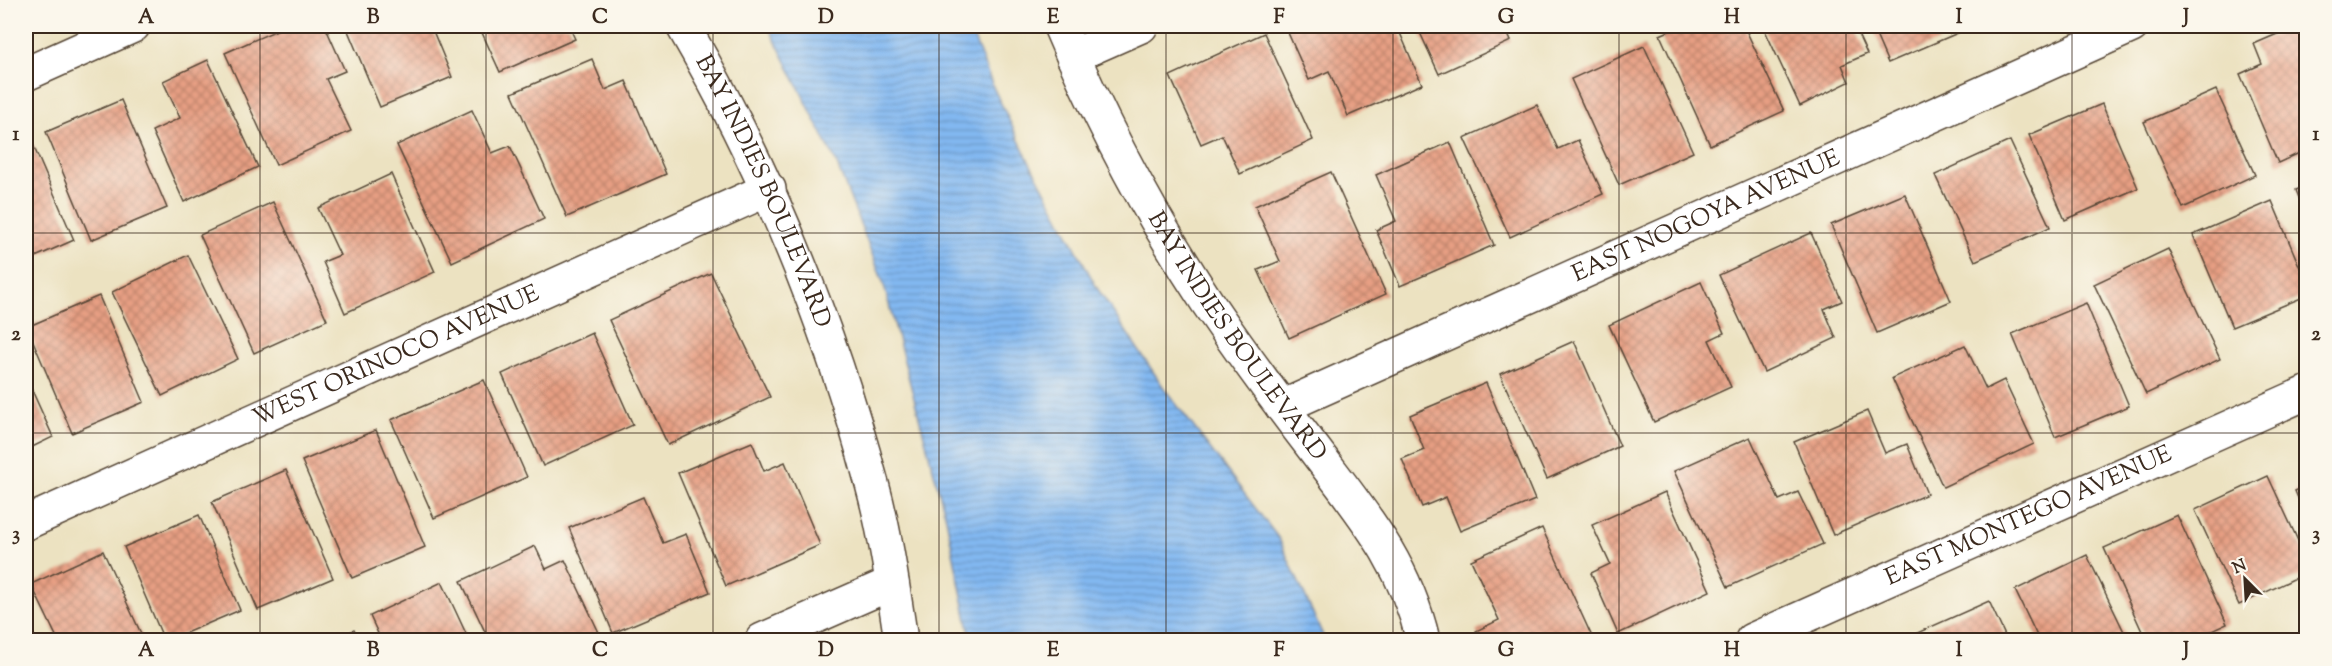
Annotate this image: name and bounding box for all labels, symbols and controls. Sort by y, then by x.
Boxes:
text: A [138,4,155,33]
text: B [367,4,380,33]
text: C [592,4,608,33]
text: D [818,4,834,33]
text: E [1047,4,1060,33]
text: F [1273,4,1285,33]
text: G [1498,4,1515,33]
text: H [1724,4,1740,33]
text: I [1956,4,1963,33]
text: J [2181,4,2189,33]
street label: BAY INDIES BOULEVARD [686,49,839,333]
text: 1 [13,121,20,150]
text: 1 [2313,121,2320,150]
street label: EAST NOGOYA AVENUE [1567,142,1846,292]
street label: BAY INDIES BOULEVARD [1138,205,1334,468]
street label: WEST ORINOCO AVENUE [248,277,546,436]
text: 2 [11,321,21,350]
text: 2 [2311,321,2321,350]
street label: EAST MONTEGO AVENUE [1880,438,2178,595]
text: 3 [12,521,20,550]
text: 3 [2312,521,2320,550]
north arrow [2215,549,2275,609]
text: N [2229,554,2251,581]
text: A [138,637,155,666]
text: B [367,637,380,666]
text: C [592,637,608,666]
text: D [818,637,834,666]
text: E [1047,637,1060,666]
text: F [1273,637,1285,666]
text: G [1498,637,1515,666]
text: H [1724,637,1740,666]
text: I [1956,637,1963,666]
text: J [2181,637,2189,666]

